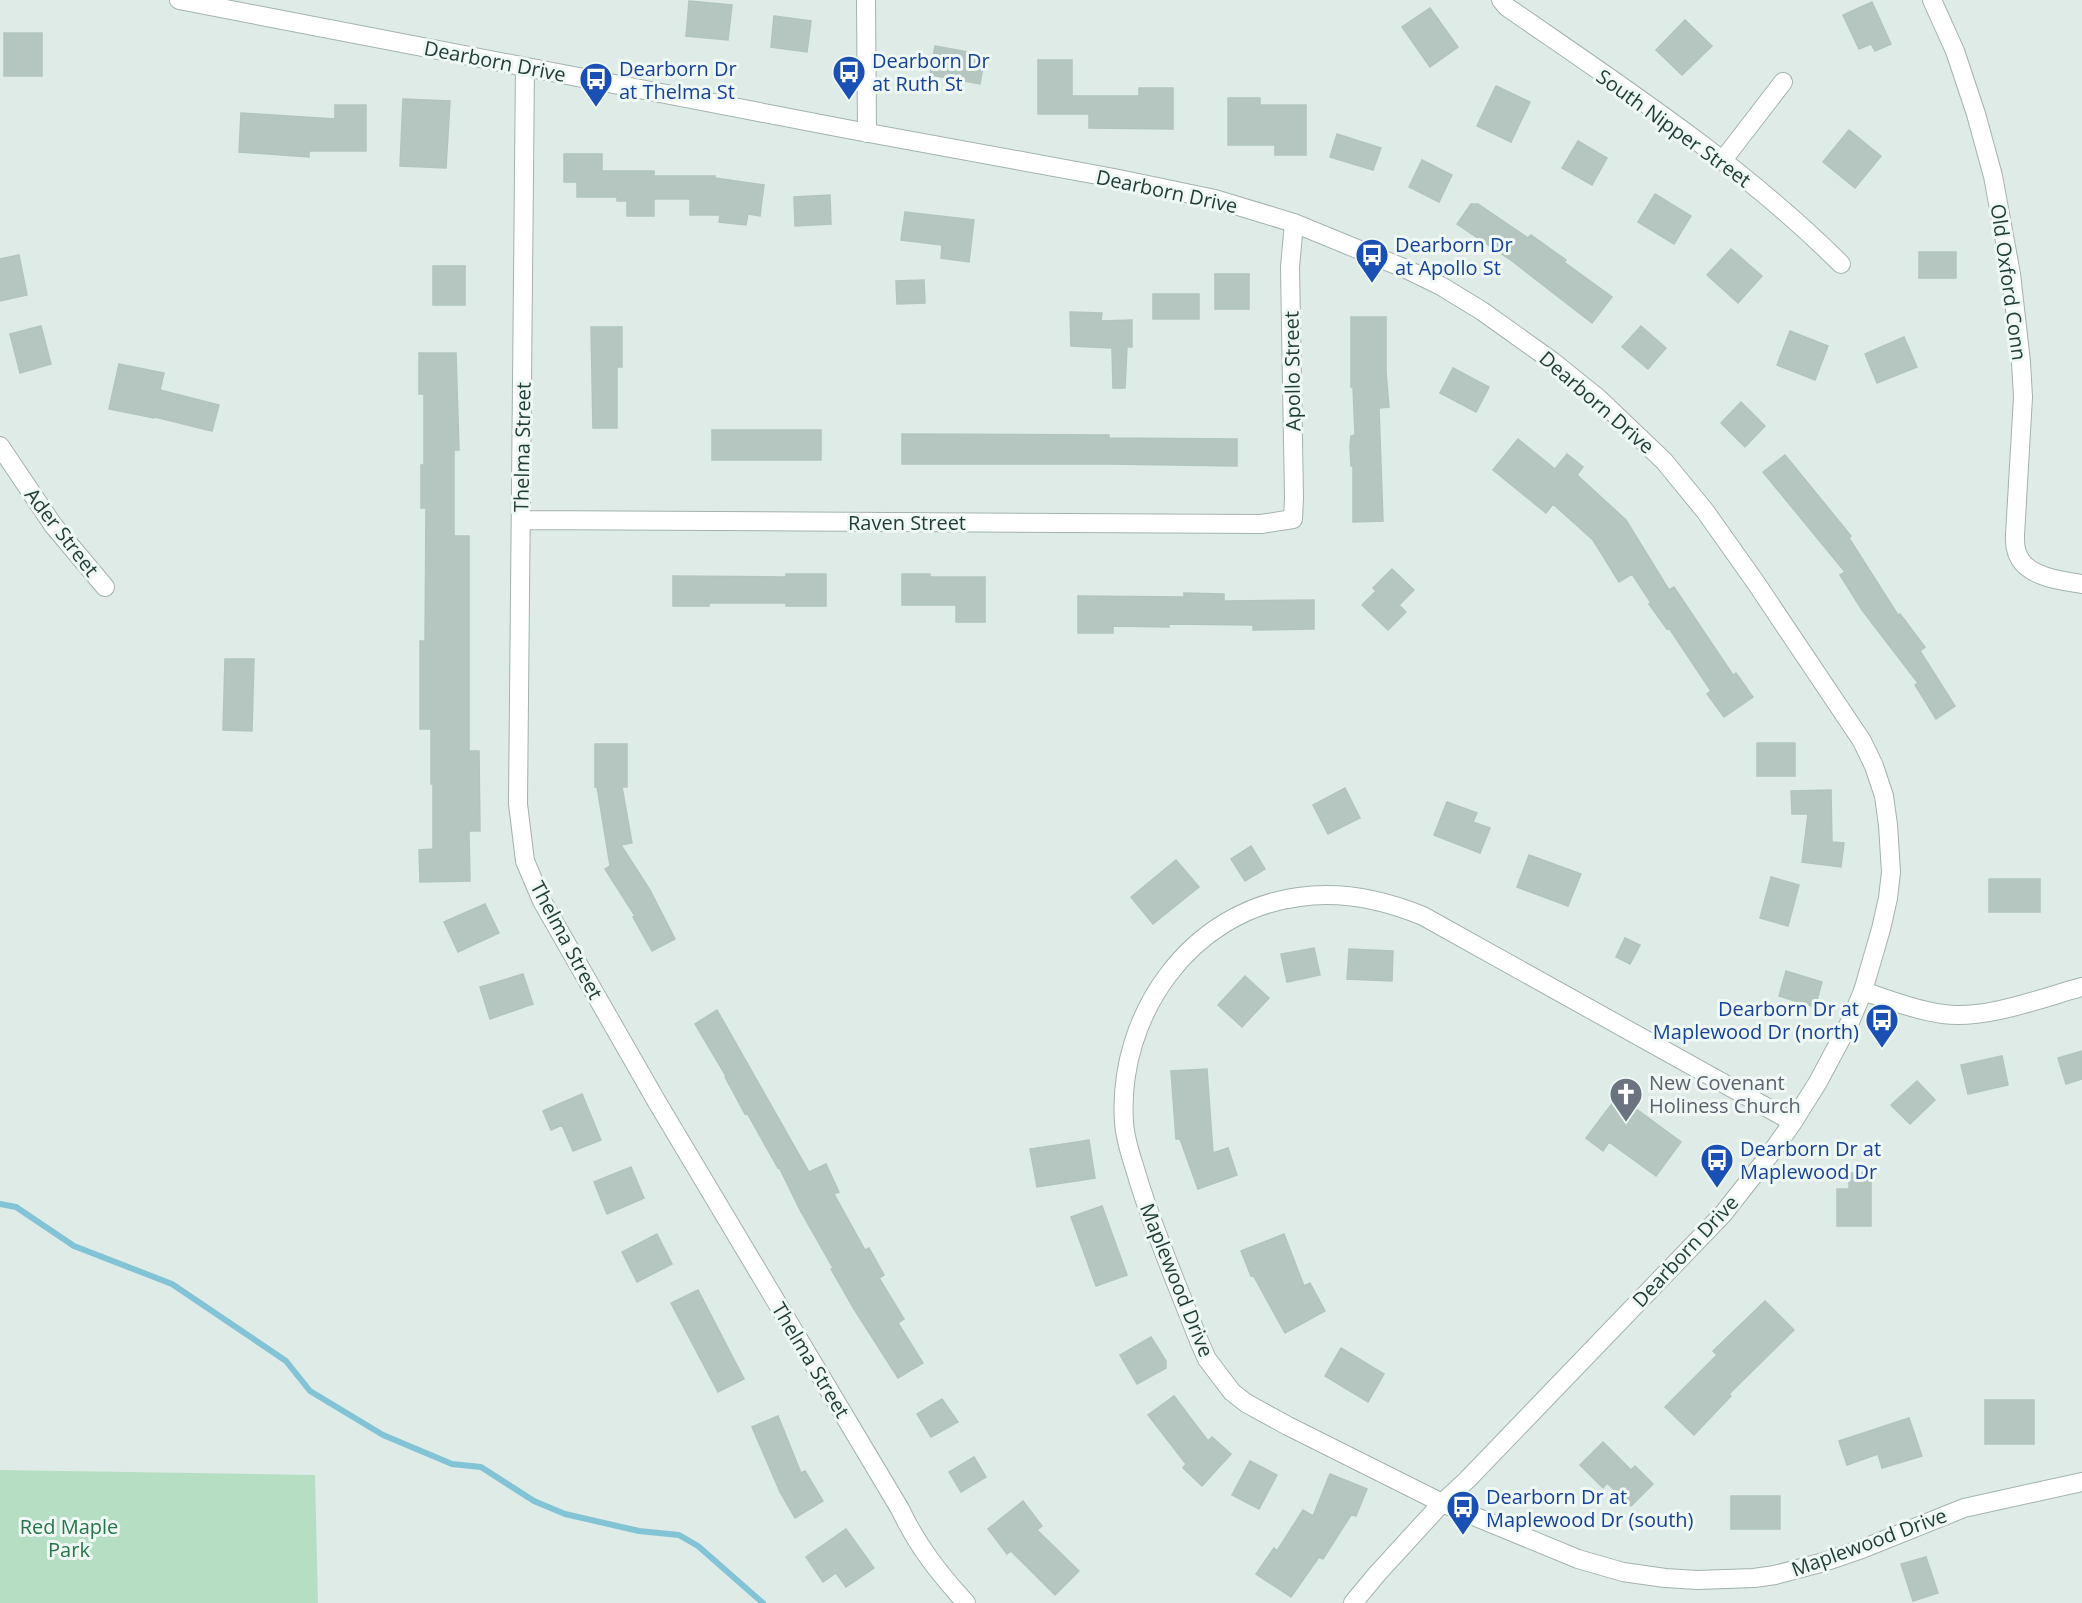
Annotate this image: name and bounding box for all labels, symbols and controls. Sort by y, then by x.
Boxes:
street label: Dearborn Drive [422,34,568,88]
place label: Dearborn Dr at Ruth St [872,47,990,97]
bus stop icon: Dearborn Dr at Ruth St [831,54,867,101]
place label: Dearborn Dr at Thelma St [619,55,737,105]
bus stop icon: Dearborn Dr at Thelma St [578,61,614,108]
street label: South Nipper Street [1591,63,1757,193]
street label: Dearborn Drive [1094,163,1240,219]
street label: Old Oxford Conn [1985,202,2033,362]
place label: Dearborn Dr at Apollo St [1395,231,1513,281]
bus stop icon: Dearborn Dr at Apollo St [1354,237,1390,284]
street label: Apollo Street [1277,311,1307,431]
street label: Dearborn Drive [1534,345,1660,459]
street label: Thelma Street [507,382,537,512]
street label: Ader Street [19,482,105,582]
street label: Raven Street [848,509,966,536]
street label: Thelma Street [525,876,609,1004]
place label: Dearborn Dr at Maplewood Dr (north) [1653,995,1859,1045]
bus stop icon: Dearborn Dr at Maplewood Dr (north) [1864,1002,1900,1049]
place label: New Covenant Holiness Church [1649,1069,1801,1119]
church icon: New Covenant Holiness Church [1608,1076,1644,1123]
place label: Dearborn Dr at Maplewood Dr [1740,1135,1881,1185]
bus stop icon: Dearborn Dr at Maplewood Dr [1699,1142,1735,1189]
street label: Dearborn Drive [1626,1189,1744,1313]
street label: Maplewood Drive [1134,1199,1220,1361]
street label: Thelma Street [766,1297,856,1423]
place label: Dearborn Dr at Maplewood Dr (south) [1486,1483,1694,1533]
bus stop icon: Dearborn Dr at Maplewood Dr (south) [1445,1489,1481,1536]
street label: Maplewood Drive [1788,1501,1950,1583]
park label: Red Maple Park [20,1513,118,1563]

